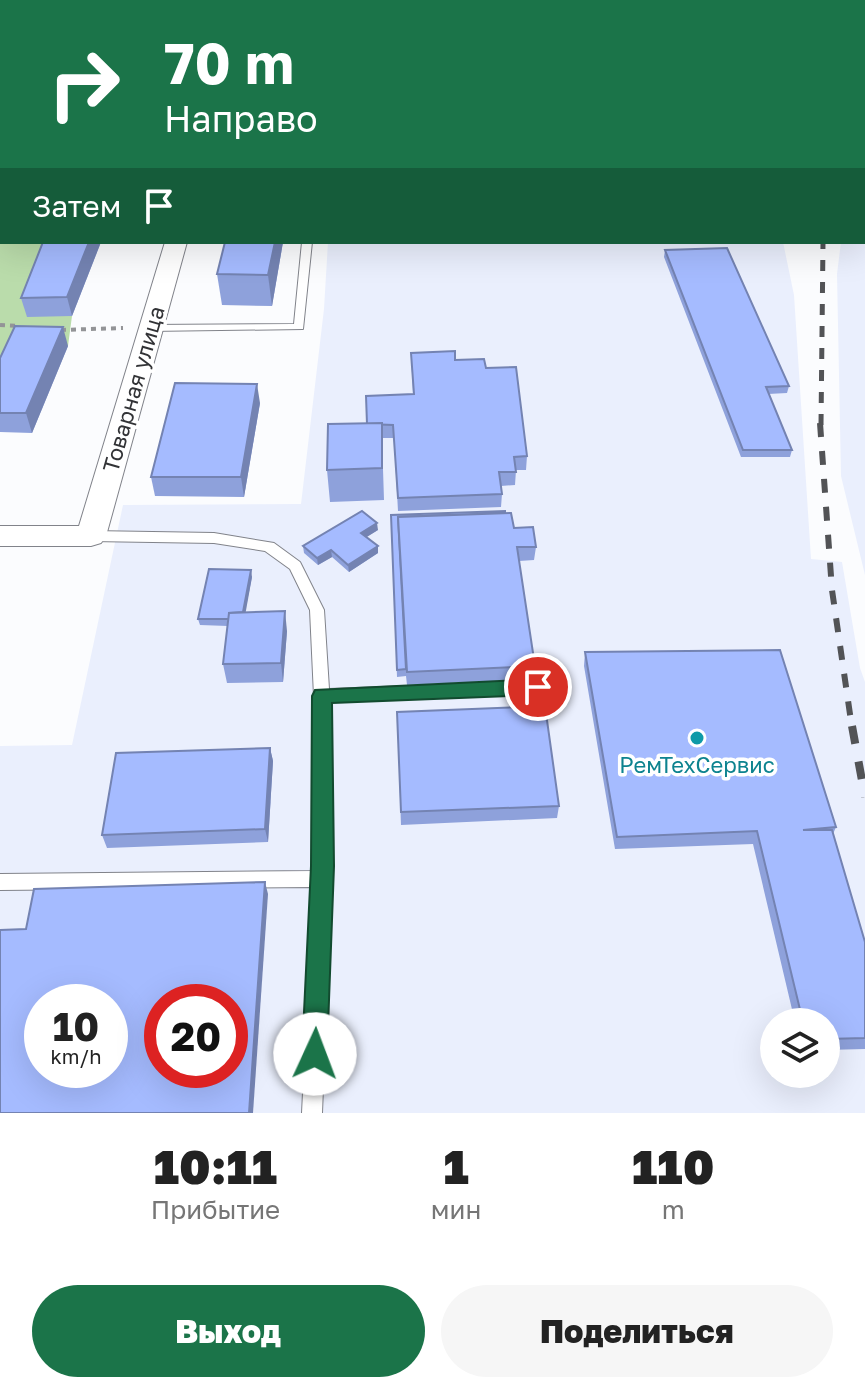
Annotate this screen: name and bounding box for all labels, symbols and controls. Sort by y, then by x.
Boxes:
text: 70 m [164,29,294,96]
icon: right [32,32,136,136]
text: Направо [164,97,318,140]
icon: arrive [137,184,181,228]
text: Затем [32,188,121,224]
street label: Товарная улица [96,303,170,475]
pin [504,653,572,721]
icon: arrive [516,665,560,709]
marker: РемТехСервис [688,729,706,747]
place label: РемТехСервис [619,751,775,778]
speed limit sign: 20 [144,984,248,1088]
text: 10 [53,1002,99,1050]
map controls [760,1008,840,1088]
button: layers [760,1008,840,1088]
position arrow [273,1012,357,1096]
text: km/h [51,1044,101,1068]
text: 10:11 [154,1137,277,1195]
text: 1 [443,1137,469,1195]
text: 110 [632,1137,714,1195]
text: Прибытие [151,1194,280,1225]
text: мин [431,1194,481,1225]
text: m [662,1194,685,1225]
button: Выход [32,1285,425,1377]
button: Поделиться [441,1285,833,1377]

